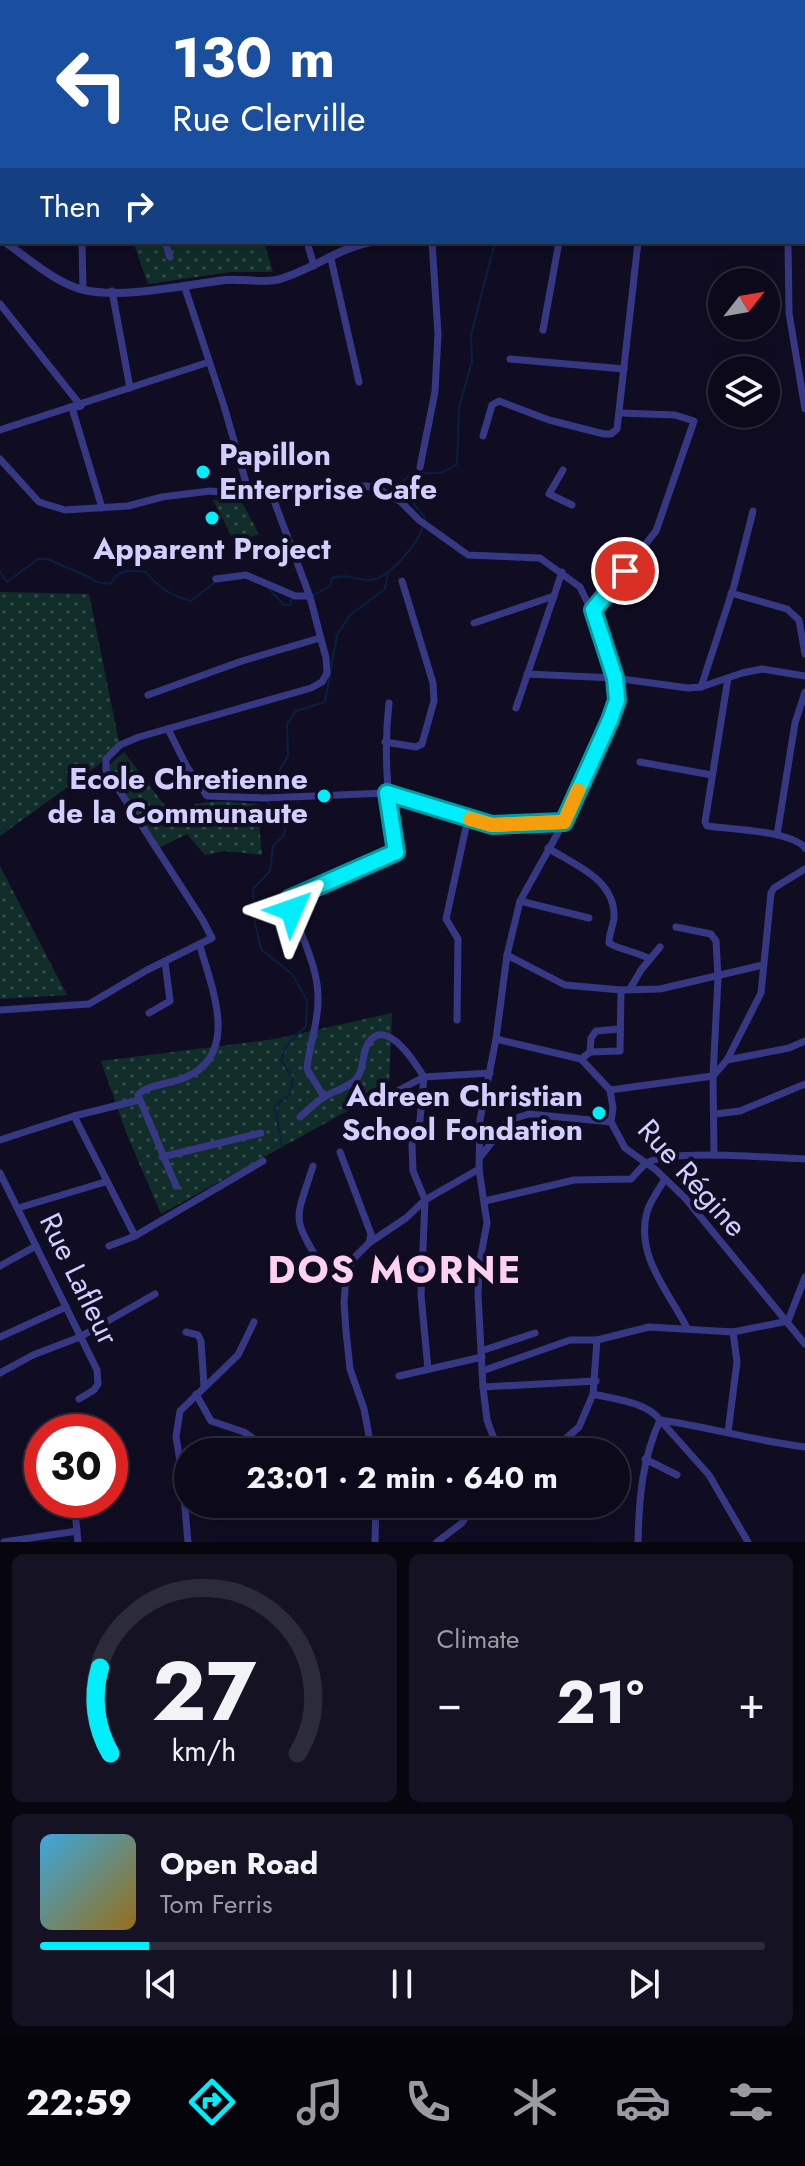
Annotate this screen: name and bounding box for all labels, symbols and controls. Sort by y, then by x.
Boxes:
text: 130 m [172,17,335,98]
icon: left [40,32,144,136]
text: Rue Clerville [172,92,366,144]
icon: right [117,184,161,228]
text: Then [40,185,101,228]
north arrow [708,268,780,340]
map controls [708,268,780,428]
button: layers [708,356,780,428]
place label: Papillon Enterprise Cafe [219,433,437,510]
marker: Papillon Enterprise Cafe [194,463,212,481]
marker: Apparent Project [203,509,221,527]
place label: Apparent Project [92,527,331,570]
pin [591,537,659,605]
icon: arrive [603,549,647,593]
place label: Ecole Chretienne de la Communaute [47,757,308,834]
marker: Ecole Chretienne de la Communaute [315,787,333,805]
position arrow [250,868,334,952]
place label: Adreen Christian School Fondation [342,1074,583,1151]
marker: Adreen Christian School Fondation [590,1104,608,1122]
street label: Rue Régine [628,1109,757,1246]
street label: Rue Lafleur [29,1206,130,1353]
district label: DOS MORNE [268,1242,522,1297]
speed limit sign: 30 [24,1414,128,1518]
text: 23:01 · 2 min · 640 m [246,1456,558,1499]
text: Climate [437,1620,519,1658]
text: 27 [152,1631,257,1751]
text: 21° [556,1659,644,1746]
text: − [437,1671,462,1735]
text: + [738,1671,765,1735]
text: km/h [172,1730,237,1772]
text: Open Road [160,1842,318,1885]
text: Tom Ferris [160,1885,272,1923]
icon: previous [139,1962,183,2006]
icon: pause [380,1962,424,2006]
icon: next [622,1962,666,2006]
icon: directions [184,2074,240,2130]
icon: music [292,2074,348,2130]
icon: phone [400,2074,456,2130]
icon: climate [507,2074,563,2130]
icon: car [615,2074,671,2130]
icon: filters [723,2074,779,2130]
text: 22:59 [26,2076,132,2128]

